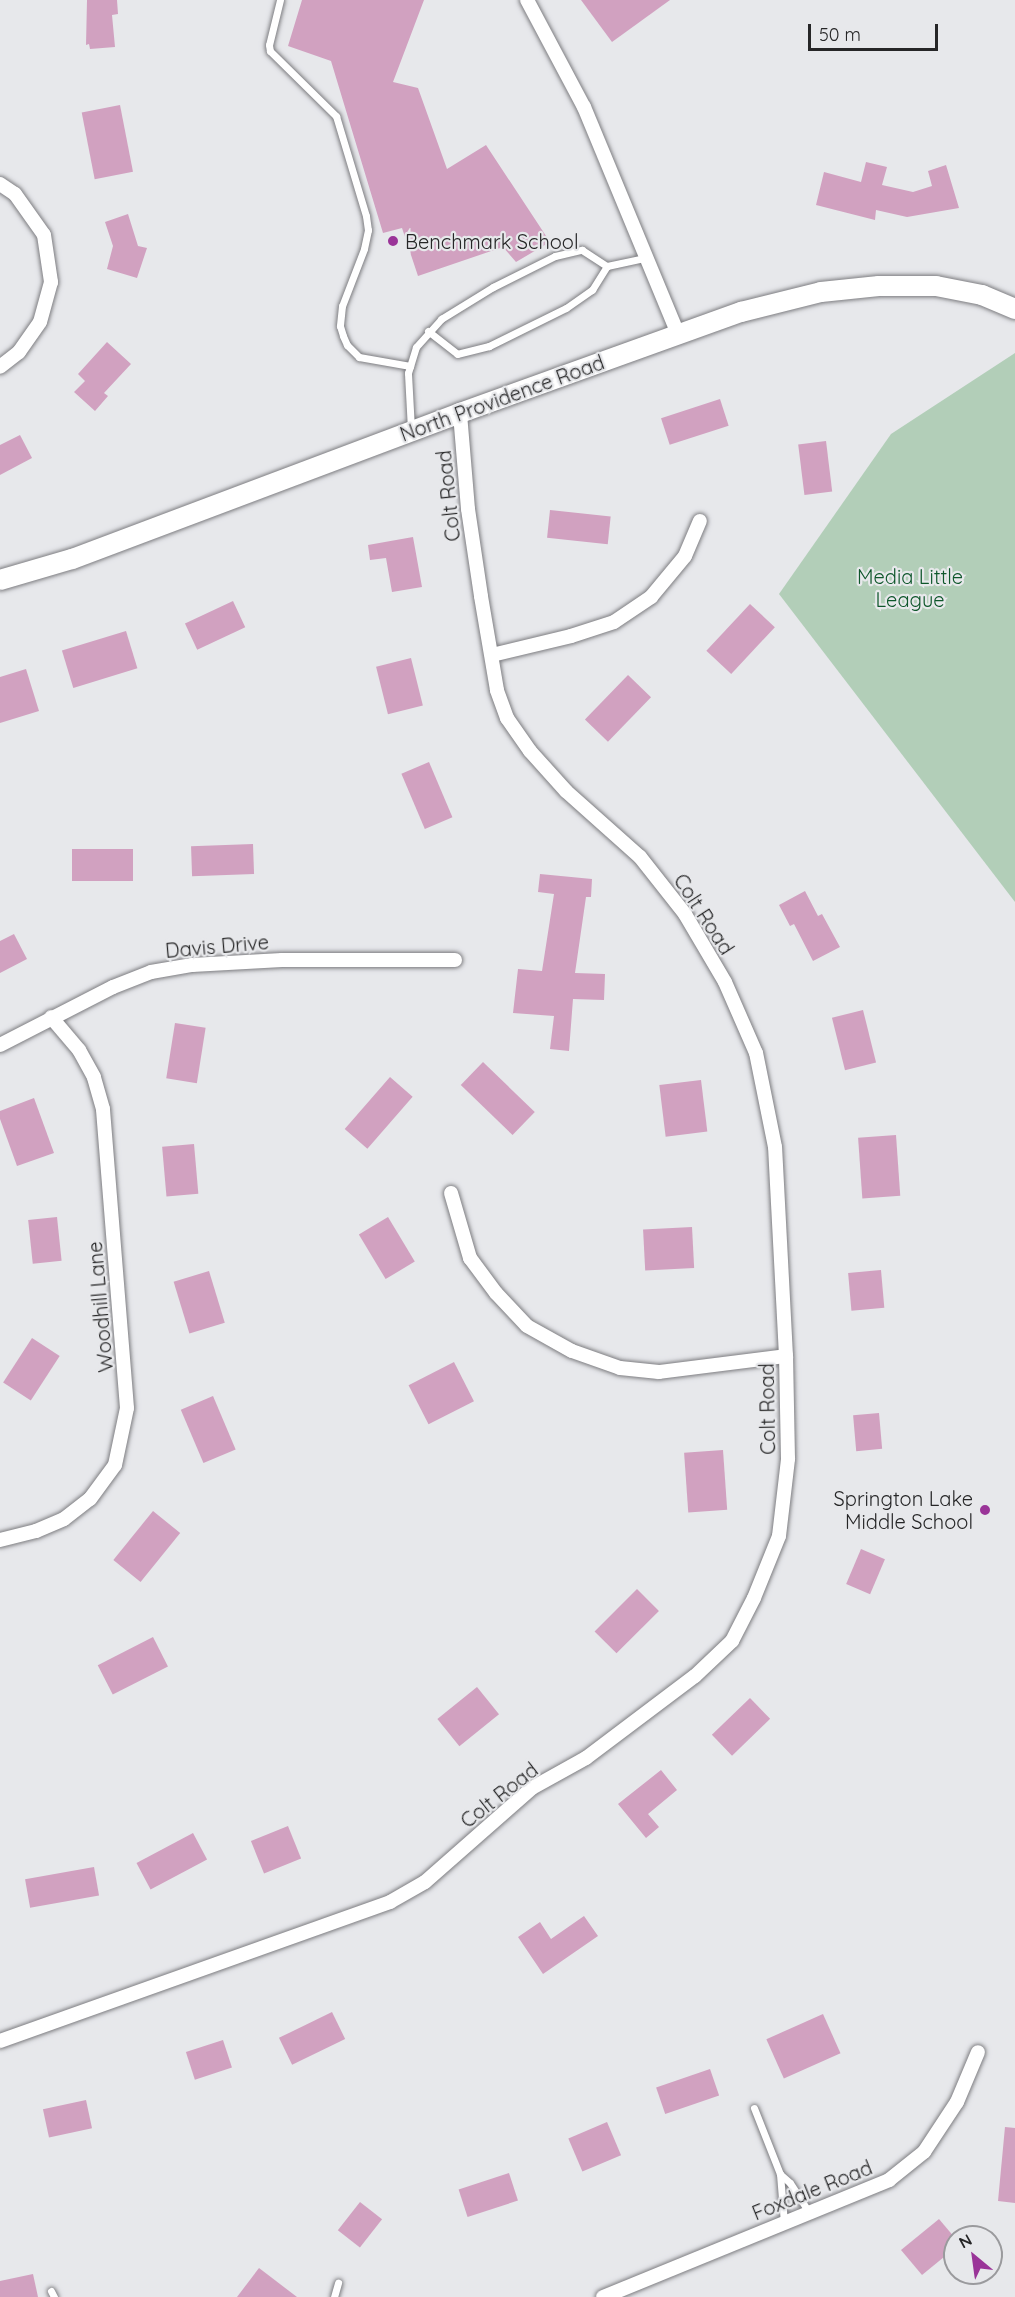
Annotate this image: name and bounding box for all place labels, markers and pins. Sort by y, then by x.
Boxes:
place label: Benchmark School [405,229,579,253]
marker: Benchmark School [386,234,400,248]
place label: Springton Lake Middle School [834,1486,973,1533]
marker: Springton Lake Middle School [978,1503,992,1517]

